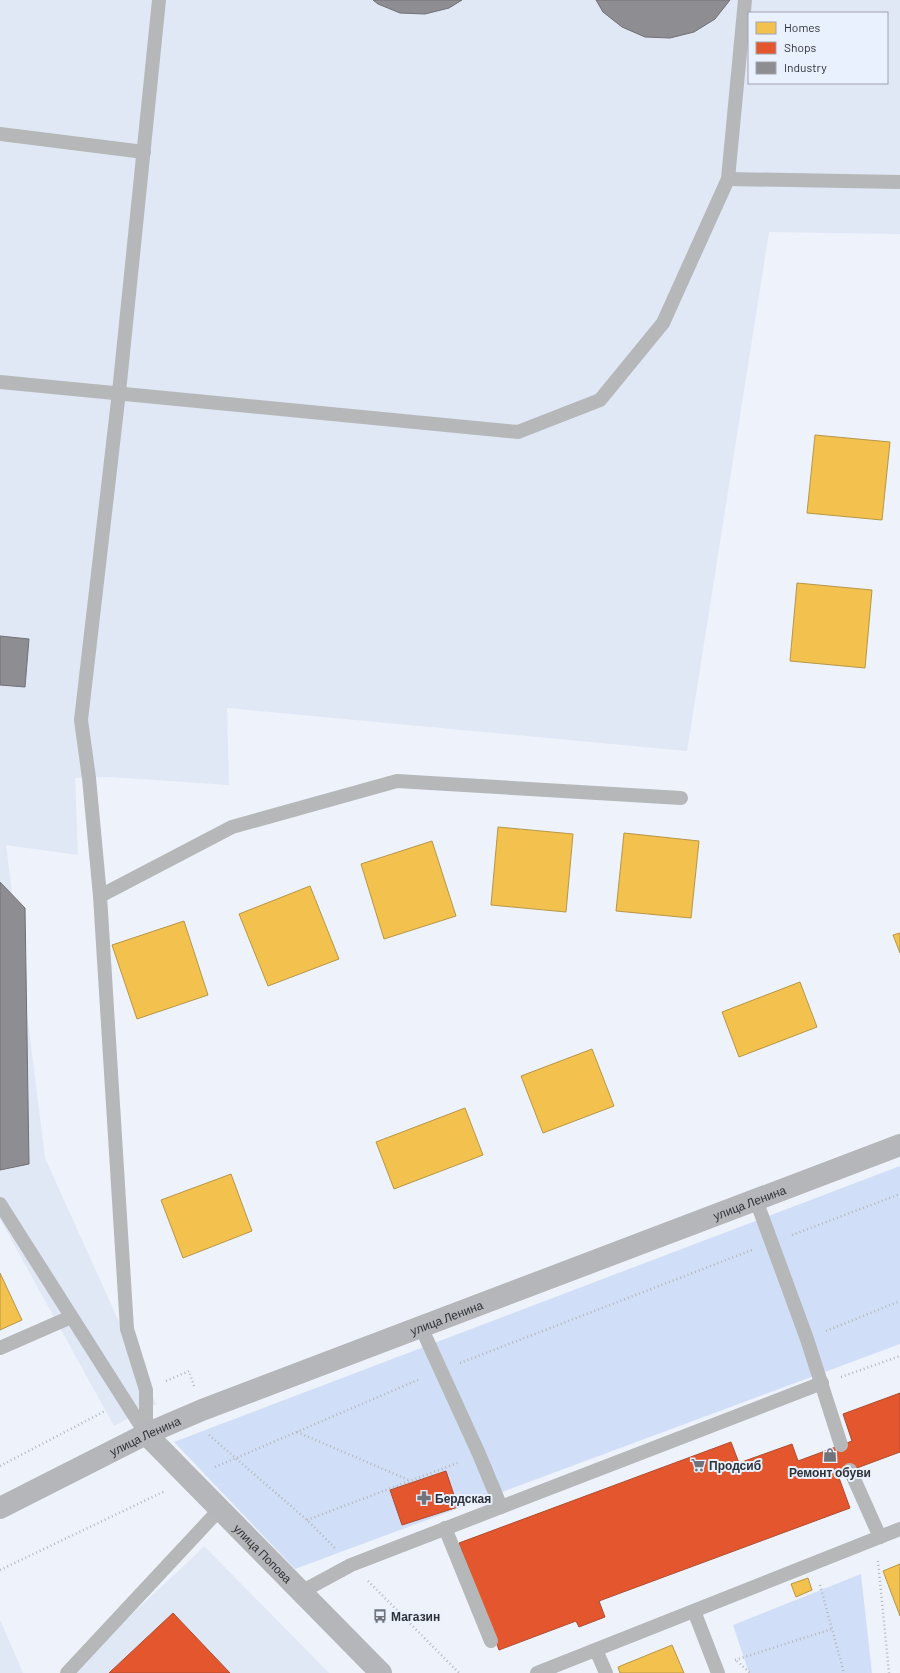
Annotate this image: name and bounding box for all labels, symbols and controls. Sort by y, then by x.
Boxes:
legend [748,12,888,84]
text: Homes [784,20,821,34]
text: Shops [784,40,817,54]
text: Industry [784,60,827,74]
street label: улица Ленина [711,1182,788,1223]
street label: улица Ленина [408,1297,485,1338]
street label: улица Ленина [107,1413,183,1459]
shop icon: Ремонт обуви [822,1447,838,1463]
supermarket icon: Продсиб [690,1457,706,1473]
place label: Продсиб [709,1458,761,1473]
place label: Ремонт обуви [789,1465,871,1480]
pharmacy icon: Бердская [416,1490,432,1506]
place label: Бердская [435,1491,491,1506]
street label: улица Попова [230,1521,295,1586]
bus stop icon: Магазин [372,1608,388,1624]
place label: Магазин [391,1609,440,1623]

